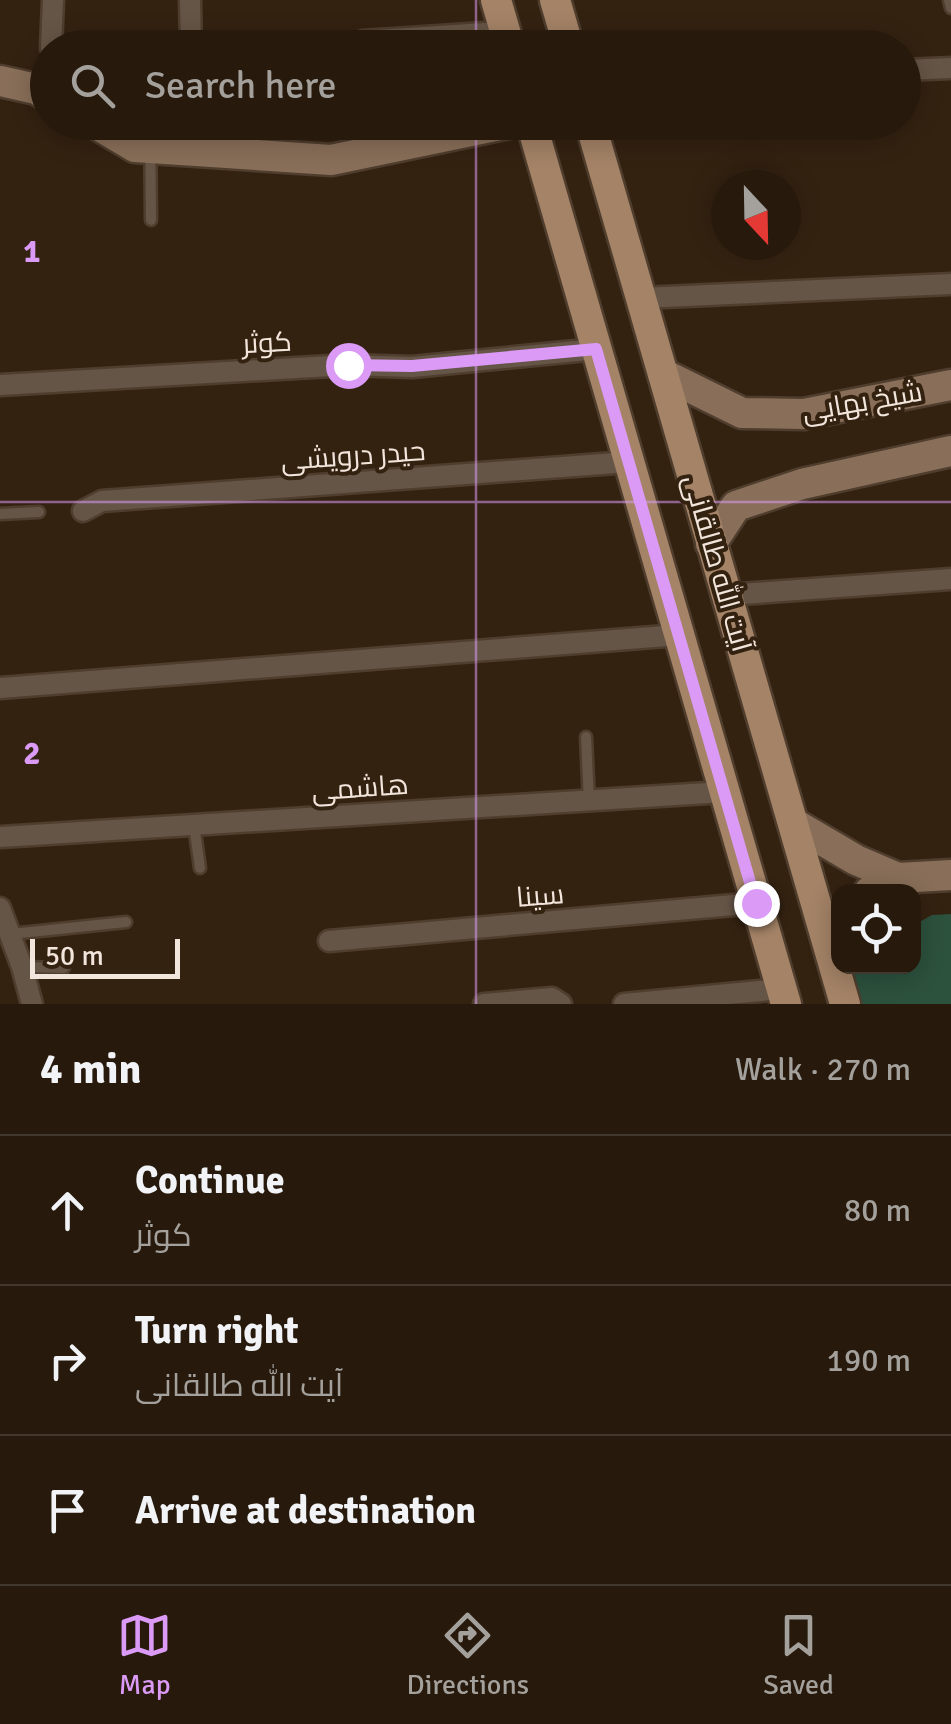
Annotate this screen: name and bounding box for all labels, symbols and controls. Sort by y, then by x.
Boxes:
search box [30,30,921,140]
icon: search [65,58,120,113]
text: Search here [145,62,337,109]
north arrow [711,170,801,260]
text: 1 [23,232,41,271]
street label: کوثر [239,325,293,361]
route start [326,343,372,389]
street label: شیخ بهایی [799,375,925,430]
street label: حیدر درویشی [280,434,426,478]
street label: آیت الله طالقانی [676,470,761,656]
text: 2 [23,734,41,773]
street label: هاشمی [310,768,410,808]
street label: سینا [515,877,565,915]
route end [734,881,780,927]
map controls [831,884,921,974]
button: locate [831,884,921,974]
scale bar [30,934,180,978]
text: 50 m [45,939,104,973]
text: 4 min [40,1044,141,1095]
text: Walk · 270 m [735,1050,911,1089]
text: Continue [135,1157,285,1204]
icon: ahead [40,1183,95,1238]
text: 80 m [844,1191,911,1230]
text: کوثر [135,1216,192,1255]
text: Turn right [135,1307,299,1354]
icon: right [40,1333,95,1388]
text: 190 m [827,1341,911,1380]
text: آیت الله طالقانی [135,1366,343,1405]
icon: arrive [40,1483,95,1538]
text: Arrive at destination [135,1487,476,1534]
tab: Map [117,1608,172,1702]
tab: Directions [407,1608,529,1702]
tab: Saved [763,1608,834,1702]

